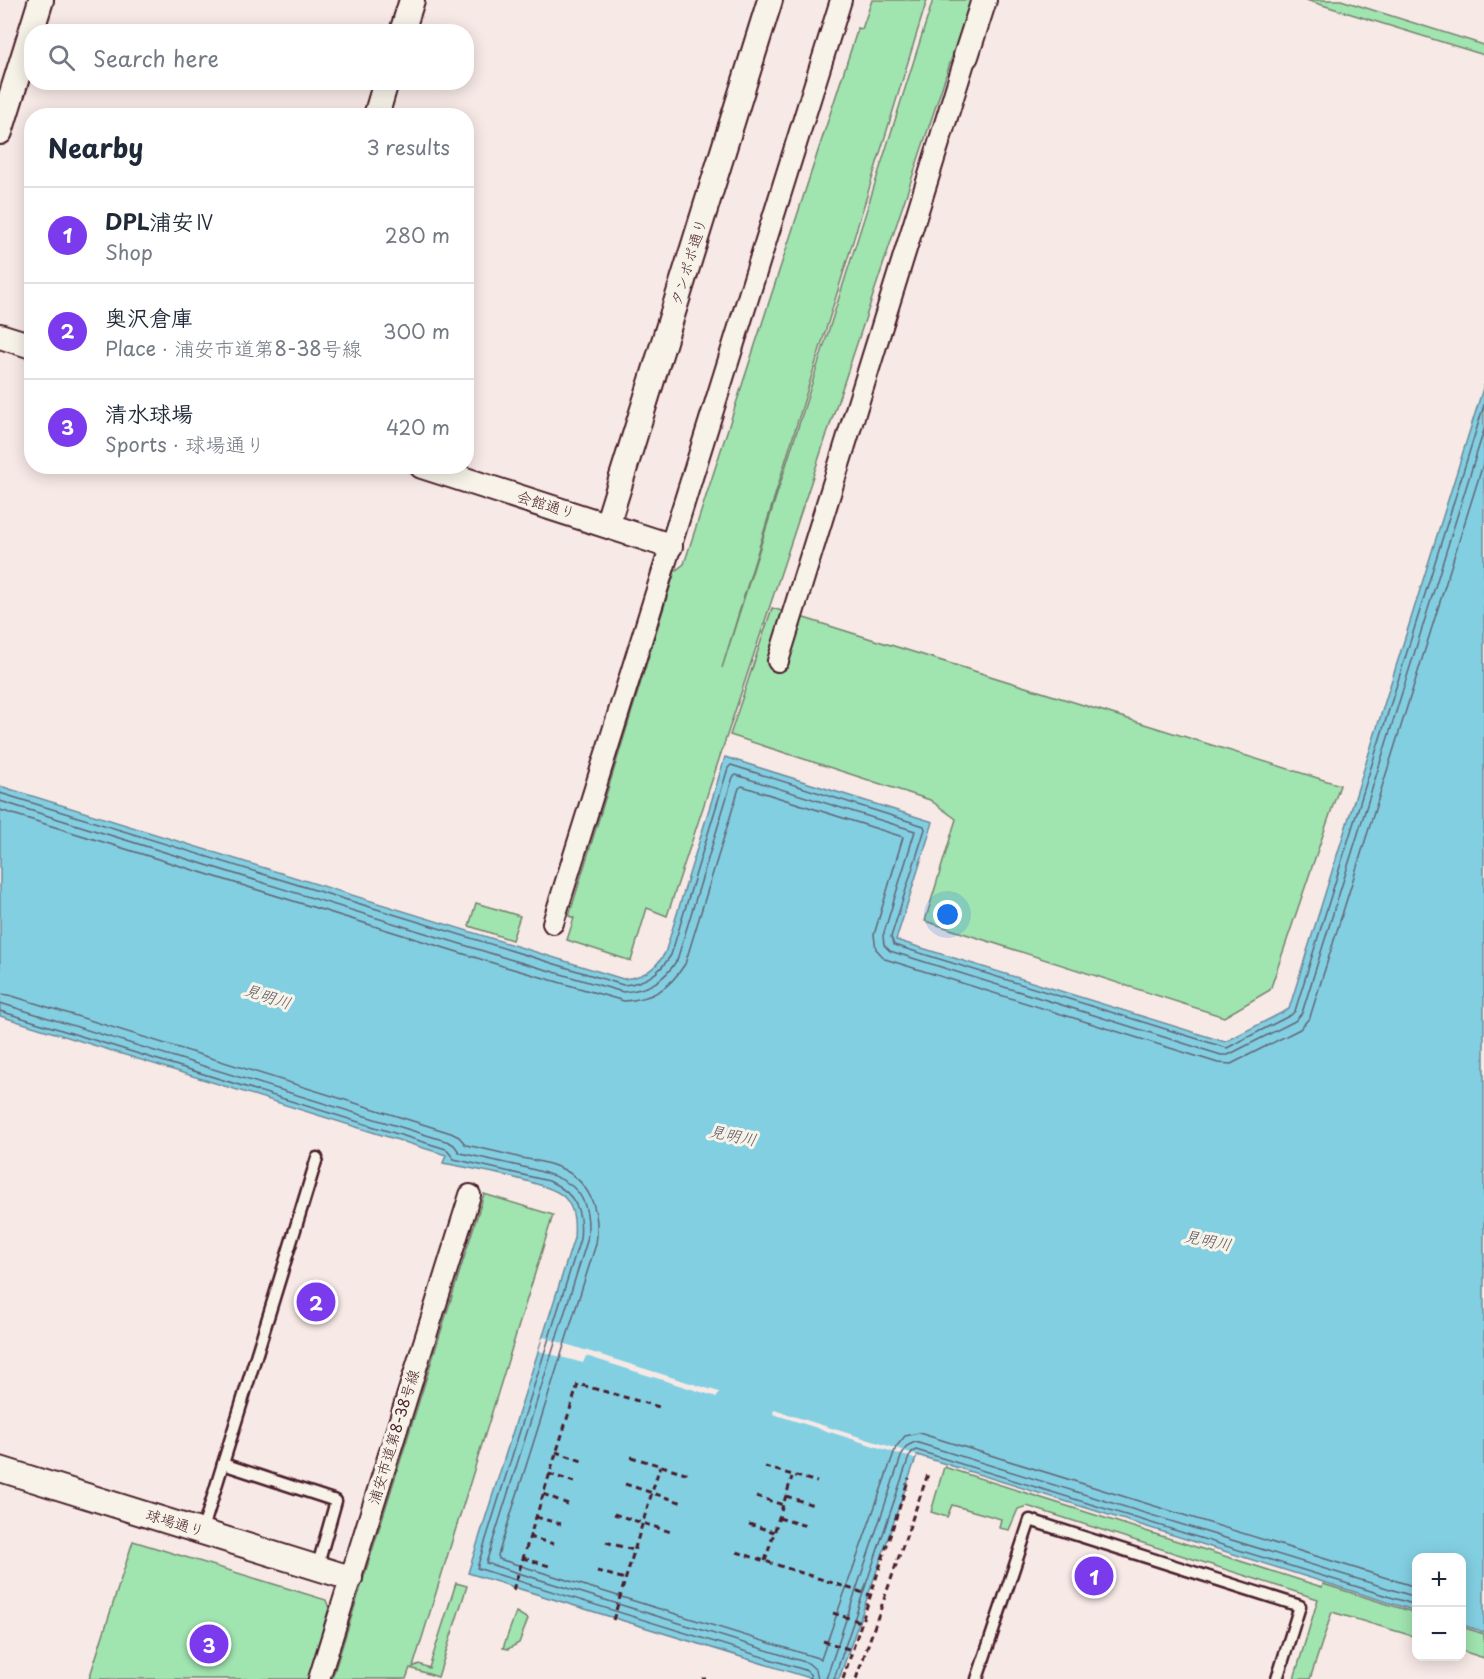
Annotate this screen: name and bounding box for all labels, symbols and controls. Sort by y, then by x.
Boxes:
search box [24,24,474,90]
icon: search [45,41,78,74]
text: Search here [93,41,219,74]
text: Nearby [48,128,143,167]
text: 3 results [367,132,450,162]
text: DPL浦安Ⅳ [105,204,216,237]
street label: タンポポ通り [663,215,712,308]
text: 1 [63,220,72,250]
text: 280 m [385,220,450,250]
text: Shop [105,237,153,267]
text: 奥沢倉庫 [105,300,193,333]
text: 2 [60,316,75,346]
text: 300 m [383,316,450,346]
text: Place · 浦安市道第8-38号線 [105,333,362,363]
text: 清水球場 [105,396,193,429]
text: 3 [61,412,74,442]
text: 420 m [386,412,450,442]
text: Sports · 球場通り [105,429,265,459]
street label: 会館通り [514,484,578,523]
your location [933,900,962,929]
water label: 見明川 [242,976,295,1014]
water label: 見明川 [707,1117,759,1151]
water label: 見明川 [1182,1222,1234,1256]
pin: 2 [296,1280,336,1324]
street label: 浦安市道第8-38号線 [361,1366,424,1507]
street label: 球場通り [143,1502,207,1541]
map controls [1412,1553,1466,1661]
button: + [1412,1553,1466,1607]
pin: 1 [1074,1554,1114,1598]
button: − [1412,1607,1466,1661]
pin: 3 [190,1622,228,1666]

